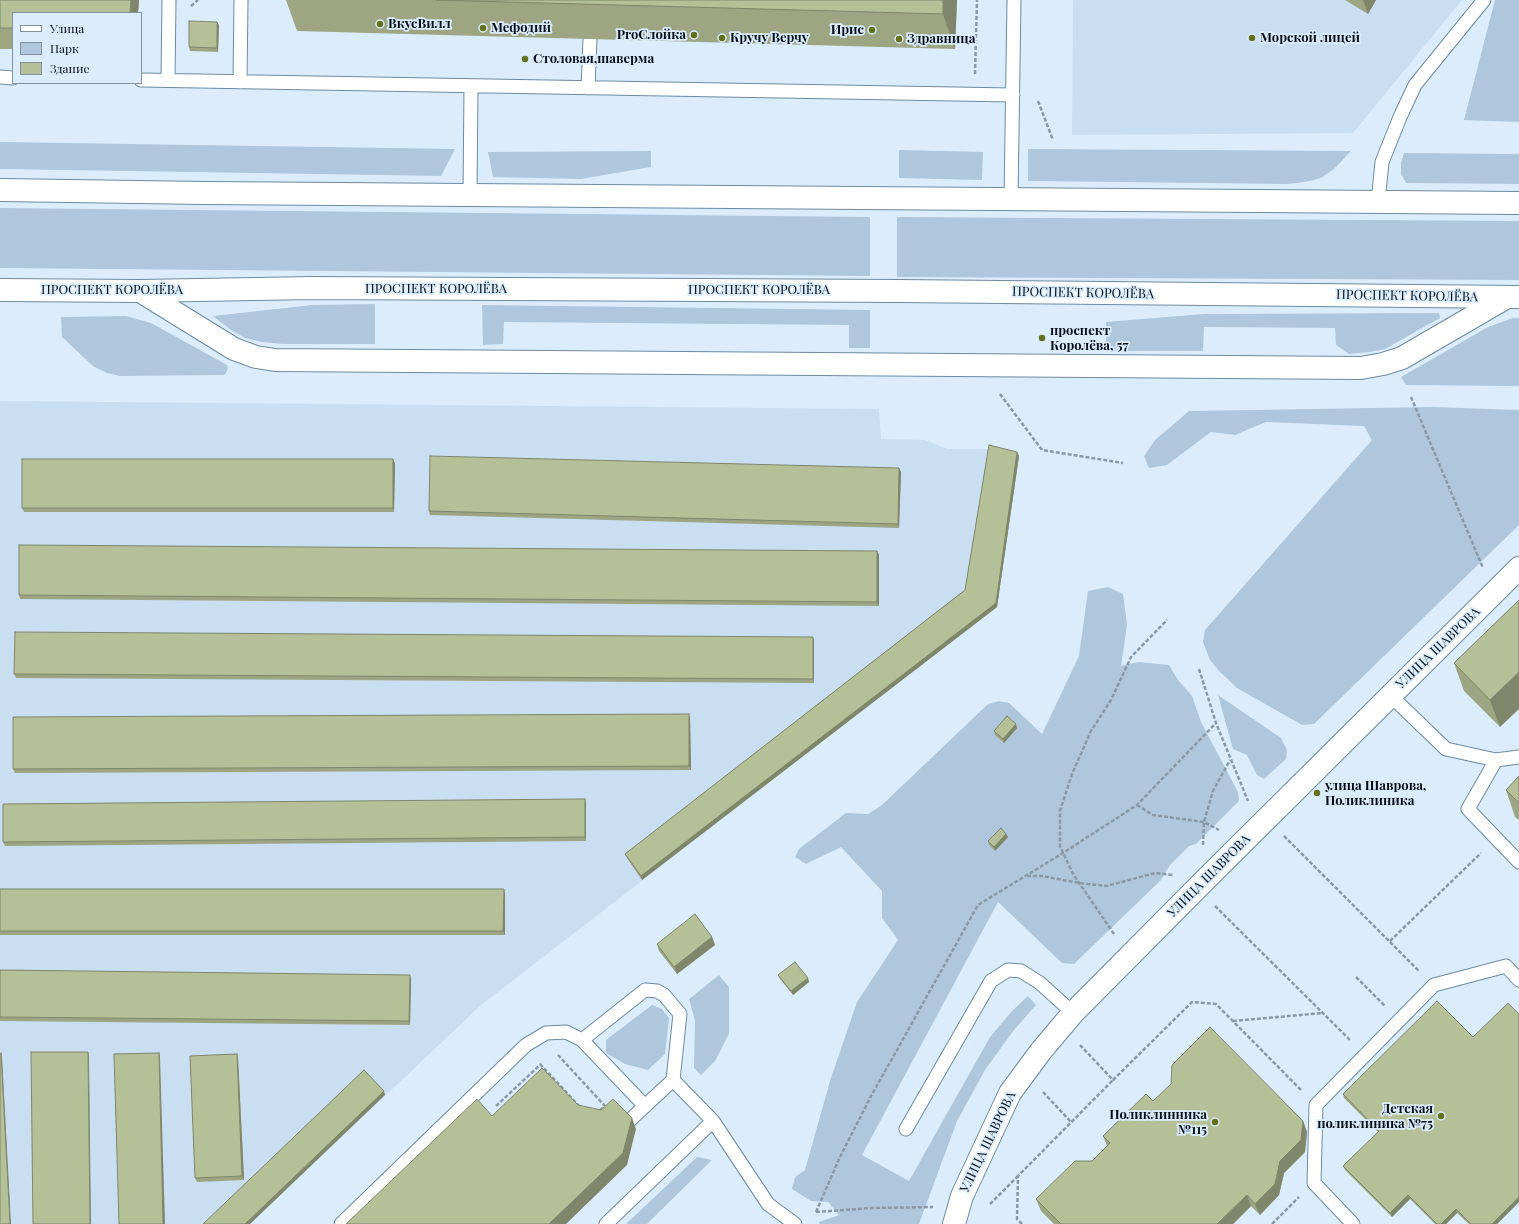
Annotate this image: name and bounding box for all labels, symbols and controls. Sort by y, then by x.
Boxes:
legend [12,12,142,84]
place label: ВкусВилл [388,16,451,32]
marker: ВкусВилл [375,19,385,29]
text: Улица [50,20,84,36]
place label: Мефодий [491,20,551,36]
place label: Ирис [831,22,864,38]
marker: Мефодий [478,23,488,33]
marker: Ирис [867,25,877,35]
place label: ProСлойка [617,27,686,43]
marker: ProСлойка [689,30,699,40]
place label: Кручу Верчу [730,30,809,46]
place label: Морской лицей [1260,30,1360,46]
place label: Здравница [907,31,975,47]
marker: Кручу Верчу [717,33,727,43]
marker: Морской лицей [1247,33,1257,43]
marker: Здравница [894,34,904,44]
text: Парк [50,40,79,56]
place label: Столовая,шаверма [533,51,654,67]
marker: Столовая,шаверма [520,54,530,64]
text: Здание [50,60,90,76]
street label: ПРОСПЕКТ КОРОЛЁВА [365,281,507,297]
street label: ПРОСПЕКТ КОРОЛЁВА [41,282,183,298]
street label: ПРОСПЕКТ КОРОЛЁВА [688,282,830,298]
street label: ПРОСПЕКТ КОРОЛЁВА [1012,284,1154,302]
street label: ПРОСПЕКТ КОРОЛЁВА [1336,287,1478,305]
place label: проспект Королёва, 57 [1050,323,1128,354]
marker: проспект Королёва, 57 [1037,333,1047,343]
street label: УЛИЦА ШАВРОВА [1393,604,1483,692]
place label: улица Шаврова, Поликлиника [1325,778,1426,809]
marker: улица Шаврова, Поликлиника [1312,788,1322,798]
street label: УЛИЦА ШАВРОВА [1164,831,1254,921]
street label: УЛИЦА ШАВРОВА [957,1089,1019,1195]
place label: Детская поликлиника №75 [1317,1101,1433,1132]
place label: Поликлинника №115 [1109,1107,1207,1138]
marker: Детская поликлиника №75 [1436,1111,1446,1121]
marker: Поликлинника №115 [1210,1117,1220,1127]

